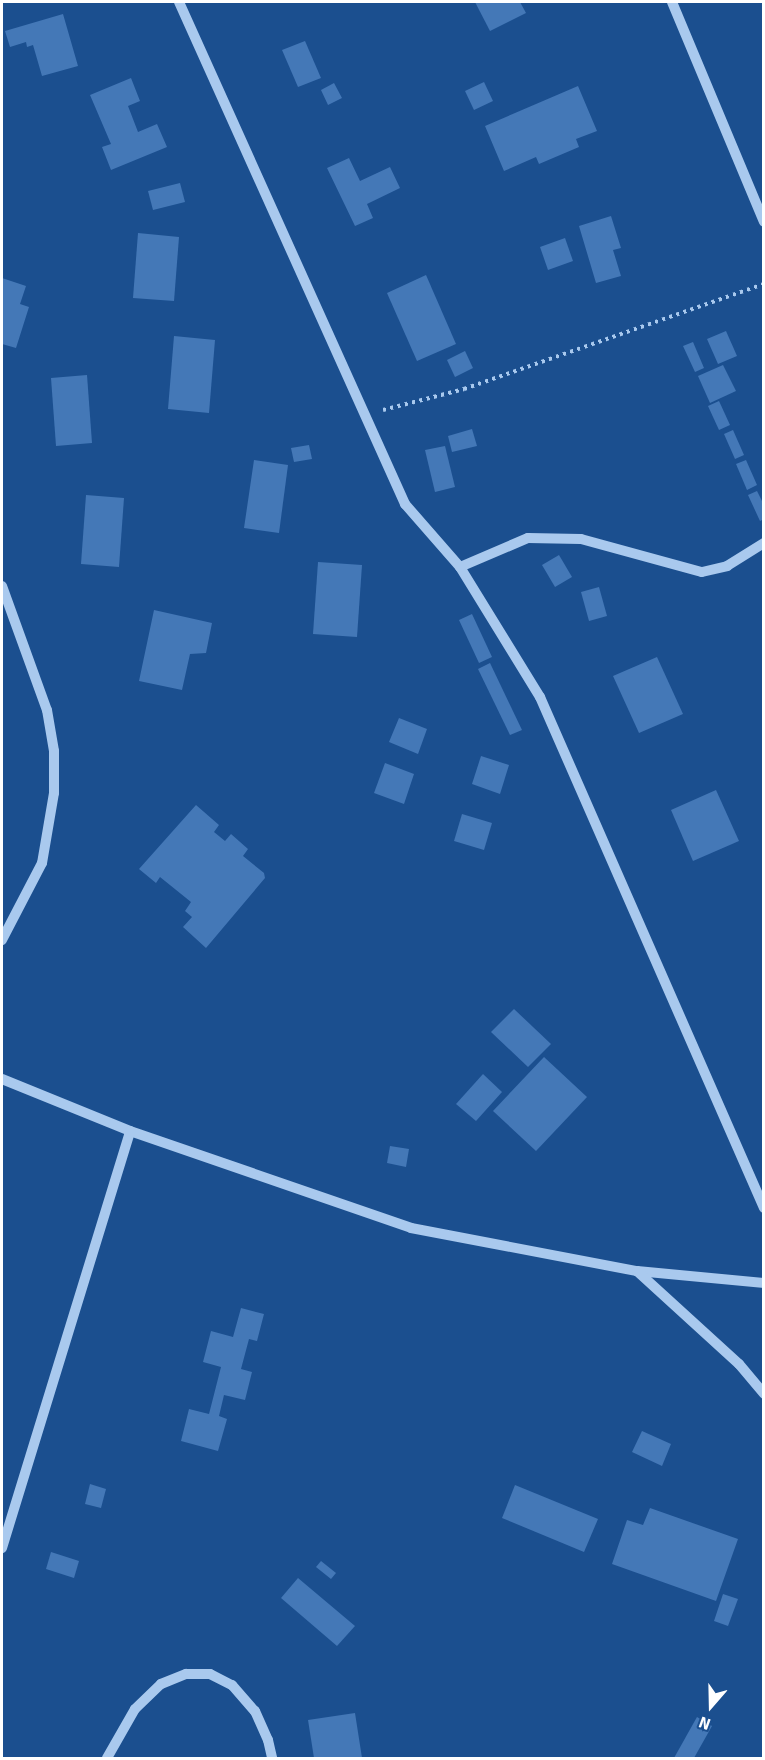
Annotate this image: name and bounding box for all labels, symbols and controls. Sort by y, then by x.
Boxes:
north arrow [681,1676,741,1736]
text: N [696,1712,714,1734]

